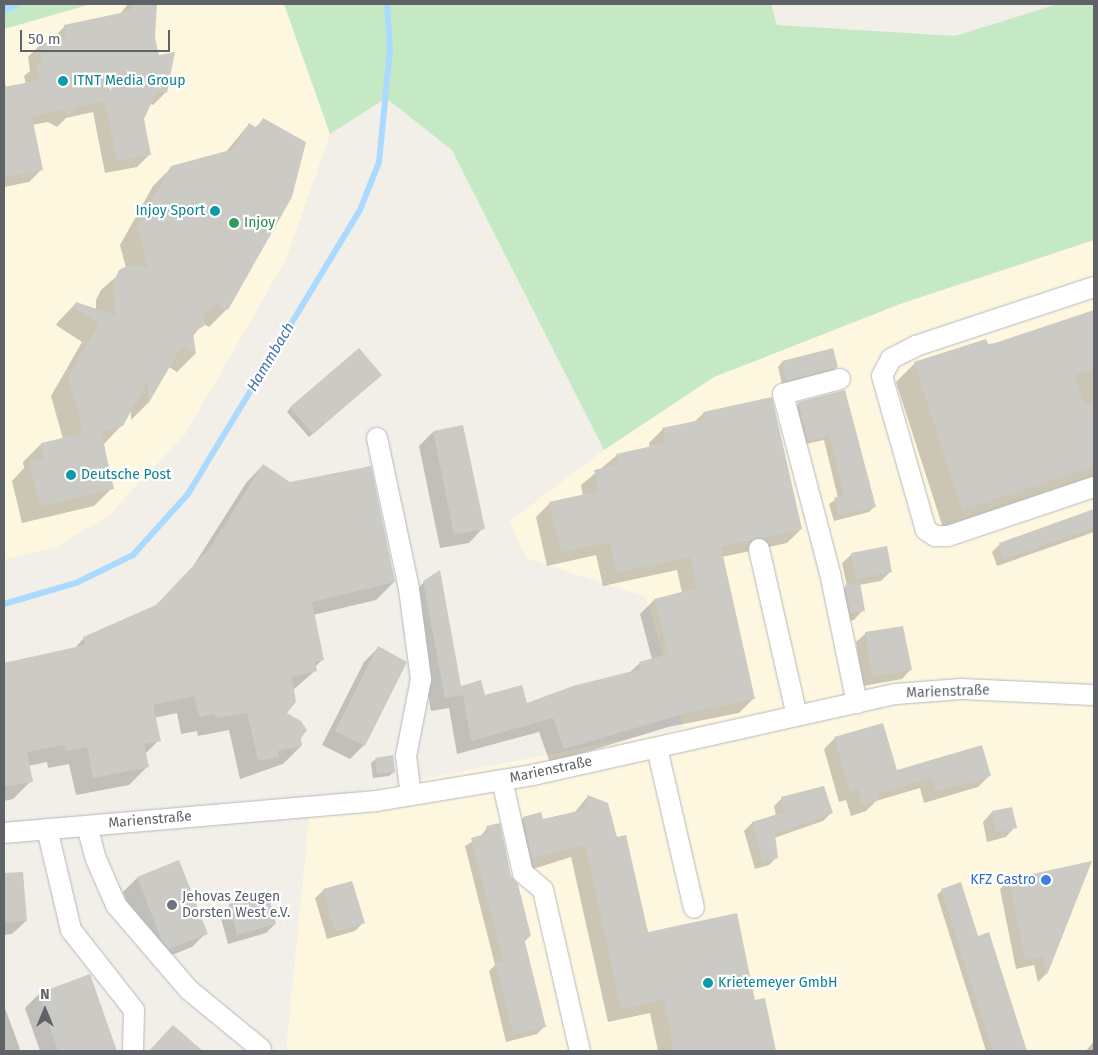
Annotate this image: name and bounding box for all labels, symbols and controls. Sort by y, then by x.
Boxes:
scale bar [22,20,172,52]
text: 50 m [28,30,61,48]
place label: ITNT Media Group [73,73,186,89]
marker: ITNT Media Group [57,75,69,87]
place label: Injoy Sport [135,203,205,219]
marker: Injoy Sport [209,205,221,217]
place label: Injoy [244,215,275,231]
marker: Injoy [228,217,240,229]
water label: Hammbach [243,319,299,395]
place label: Deutsche Post [81,467,171,483]
marker: Deutsche Post [65,469,77,481]
street label: Marienstraße [906,682,990,702]
street label: Marienstraße [508,753,594,787]
street label: Marienstraße [108,808,192,832]
place label: KFZ Castro [970,872,1036,888]
marker: KFZ Castro [1040,874,1052,886]
place label: Jehovas Zeugen Dorsten West e.V. [182,889,290,922]
marker: Jehovas Zeugen Dorsten West e.V. [166,899,178,911]
place label: Krietemeyer GmbH [718,975,838,991]
marker: Krietemeyer GmbH [702,977,714,989]
north arrow [20,985,70,1035]
text: N [40,986,50,1003]

